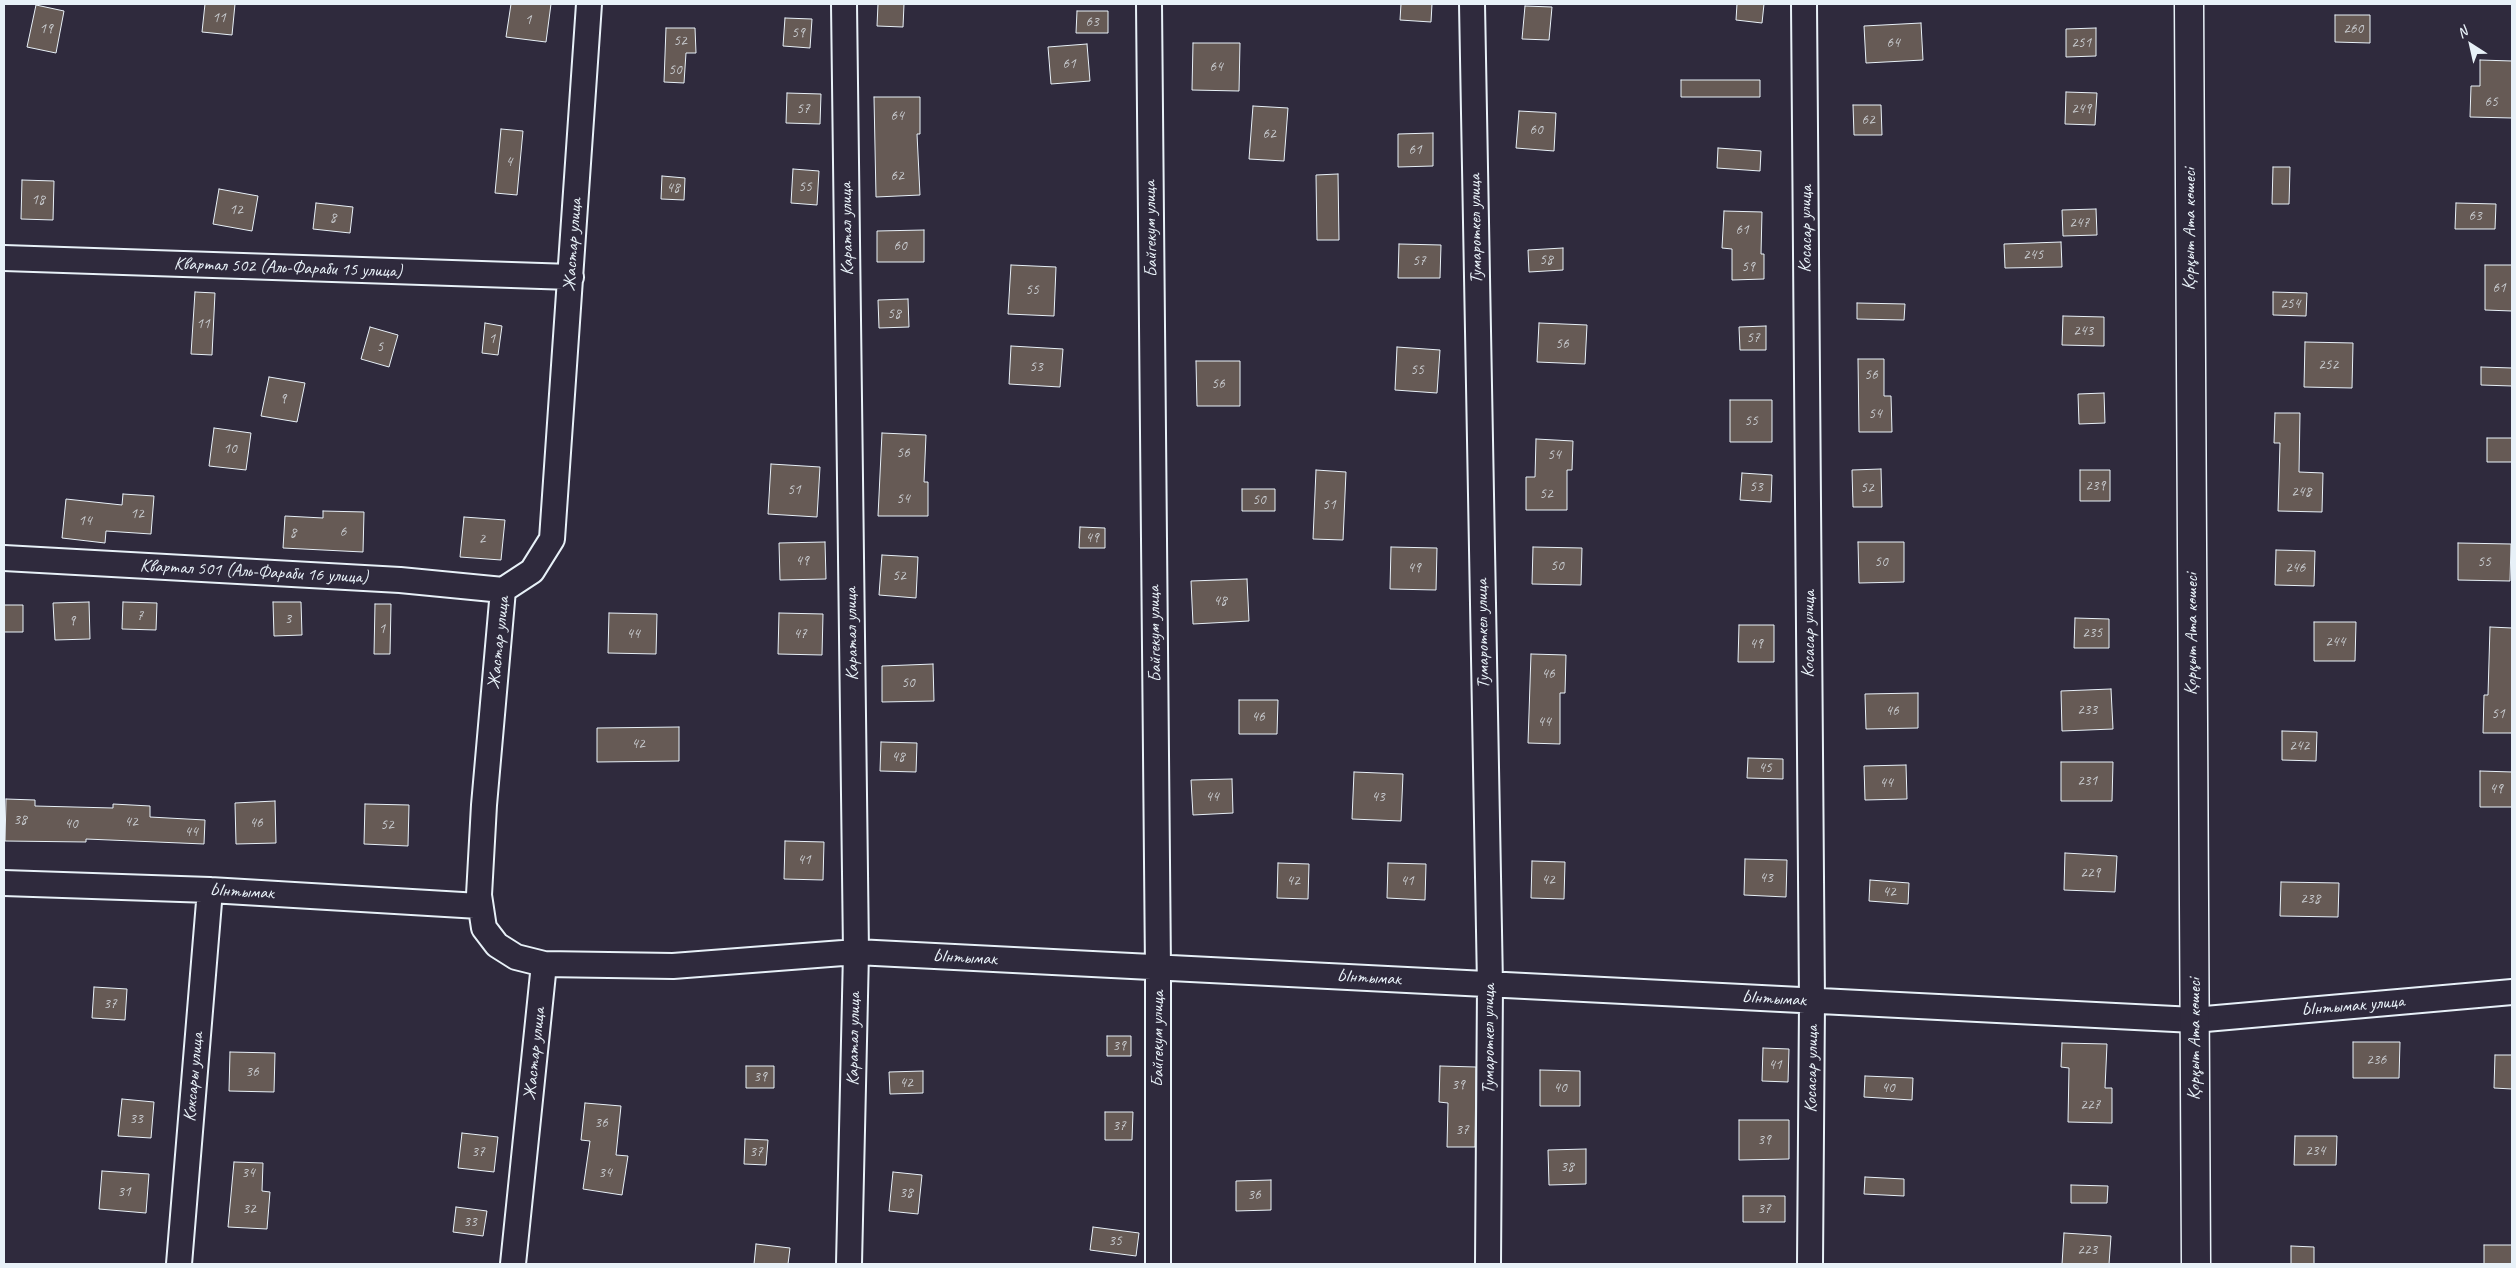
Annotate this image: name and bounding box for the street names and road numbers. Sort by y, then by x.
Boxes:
street label: Қорқыт Ата көшесі [2179,168,2201,290]
street label: Тумароткел улица [1464,174,1488,284]
street label: Байгекум улица [1139,181,1163,277]
street label: Каратал улица [835,182,859,276]
street label: Косасар улица [1795,185,1817,273]
street label: Жастар улица [559,198,587,292]
street label: Квартал 502 (Аль-Фараби 15 улица) [174,253,402,283]
street label: Квартал 501 (Аль-Фараби 16 улица) [140,555,368,589]
street label: Қорқыт Ата көшесі [2181,573,2203,695]
street label: Тумароткел улица [1471,579,1495,689]
street label: Байгекум улица [1143,586,1167,682]
street label: Каратал улица [840,587,864,681]
street label: Косасар улица [1798,590,1820,678]
street label: Жастар улица [483,596,515,690]
street label: Ынтымак [210,880,274,904]
street label: Ынтымак [933,946,997,970]
street label: Ынтымак [1337,966,1401,990]
street label: Қорқыт Ата көшесі [2184,978,2206,1100]
street label: Тумароткел улица [1478,984,1500,1094]
street label: Ынтымак [1742,987,1806,1011]
street label: Байгекум улица [1147,991,1169,1087]
street label: Ынтымак улица [2301,991,2405,1021]
street label: Каратал улица [842,992,866,1086]
street label: Жастар улица [519,1007,551,1101]
street label: Косасар улица [1800,1025,1824,1113]
street label: Коксары улица [179,1032,209,1122]

